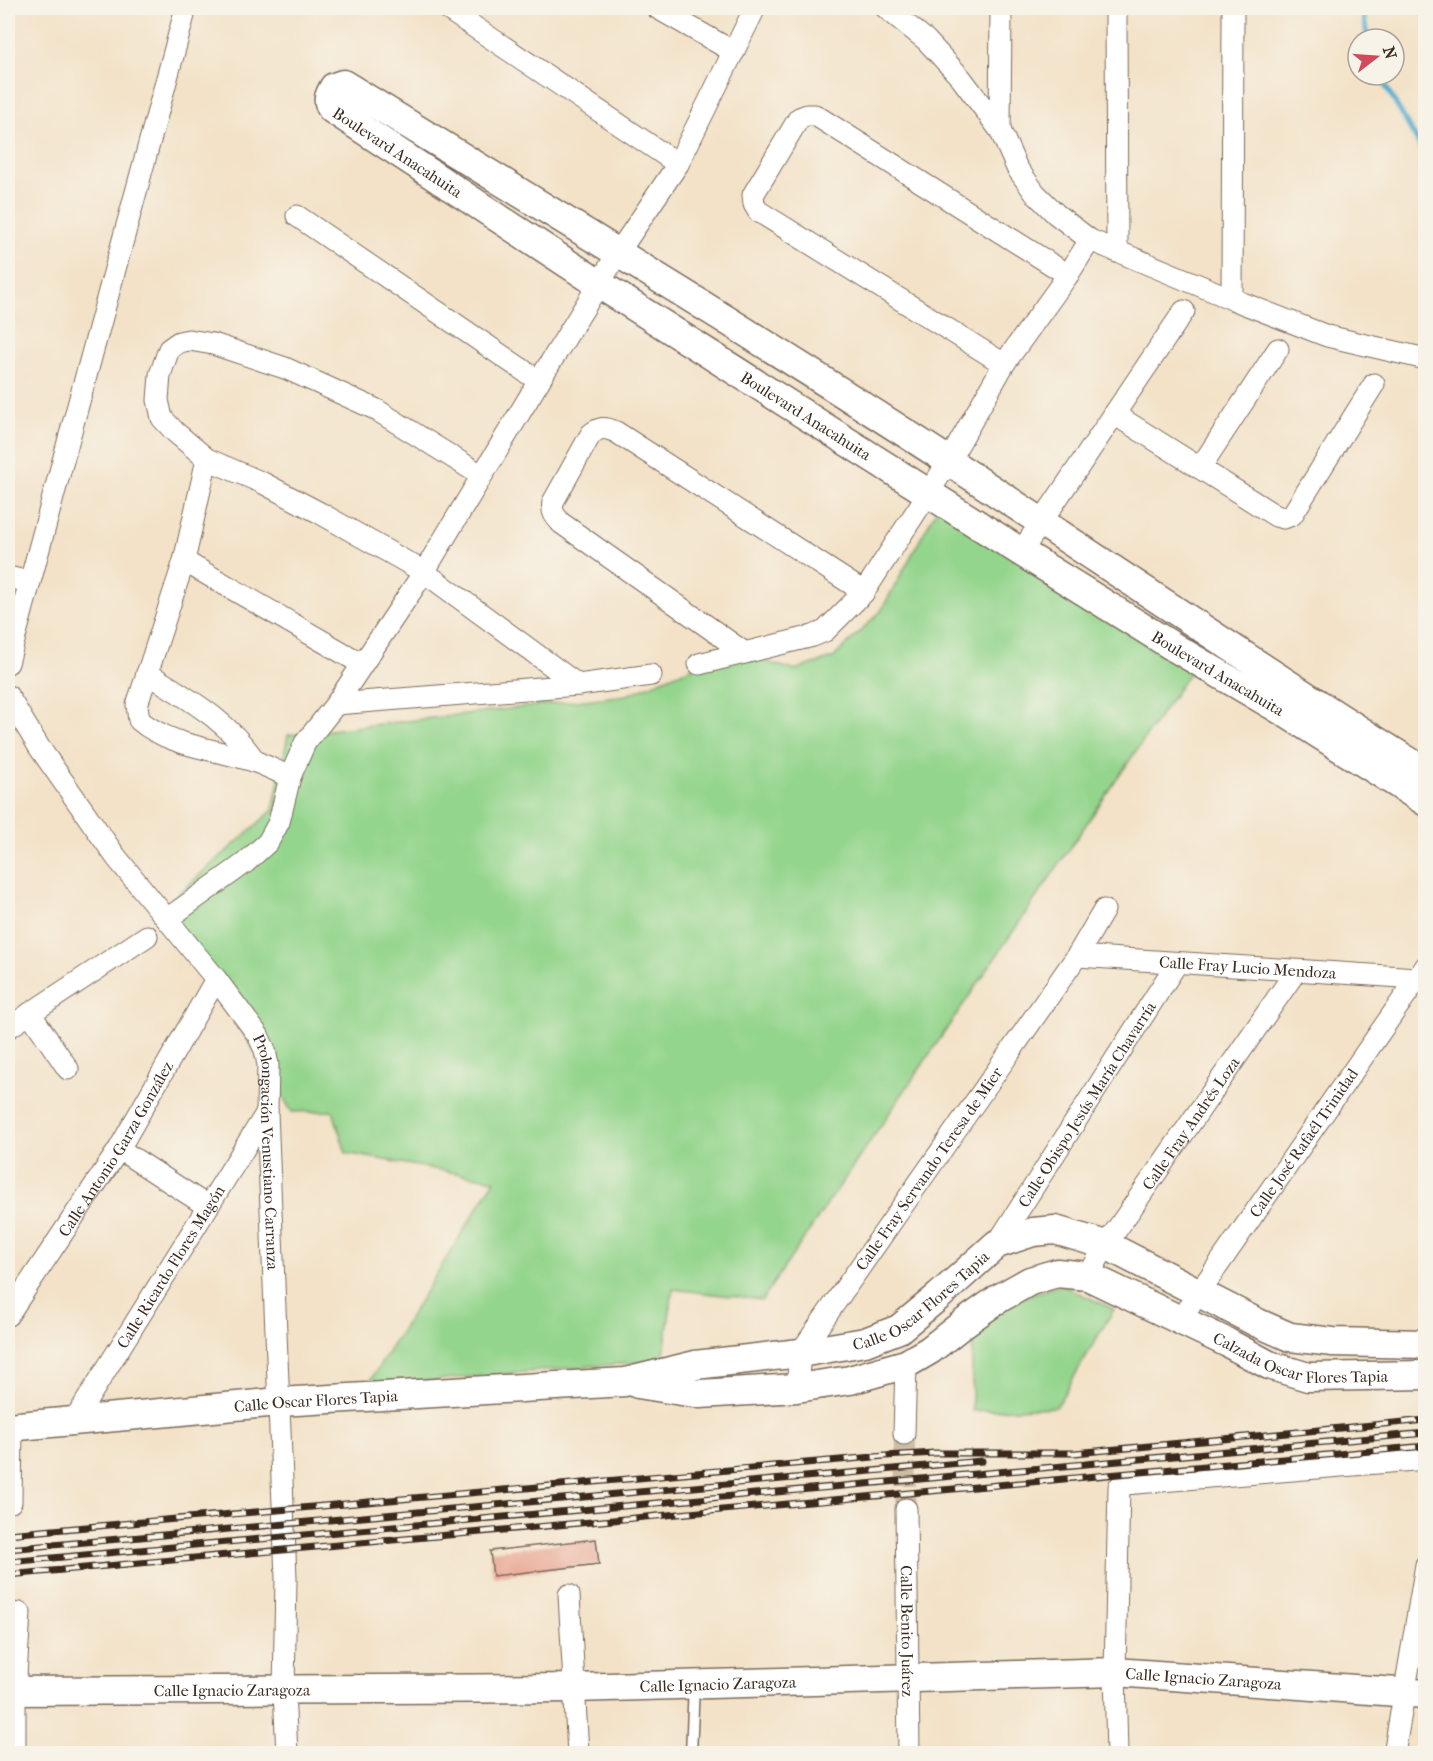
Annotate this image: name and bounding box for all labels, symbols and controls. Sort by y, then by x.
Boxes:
north arrow [1346,27,1406,87]
text: N [1379,44,1401,62]
street label: Boulevard Anacahuita [329,103,466,202]
street label: Boulevard Anacahuita [737,367,875,464]
street label: Boulevard Anacahuita [1148,626,1288,720]
street label: Calle Fray Lucio Mendoza [1158,952,1337,982]
street label: Calle Obispo Jesús María Chavarría [1014,997,1160,1211]
street label: Prolongación Venustiano Carranza [249,1031,283,1271]
street label: Calle Fray Andrés Loza [1138,1053,1243,1193]
street label: Calle Antonio Garza González [54,1058,177,1240]
street label: Calle Fray Servando Teresa de Mier [851,1063,1006,1274]
street label: Calle José Rafaél Trinidad [1245,1064,1362,1221]
street label: Calle Ricardo Flores Magón [112,1181,229,1352]
street label: Calle Oscar Flores Tapia [851,1246,993,1353]
street label: Calzada Oscar Flores Tapia [1210,1328,1389,1387]
street label: Calle Oscar Flores Tapia [233,1386,399,1416]
street label: Calle Benito Juárez [897,1565,918,1697]
street label: Calle Ignacio Zaragoza [1125,1663,1283,1693]
street label: Calle Ignacio Zaragoza [639,1672,797,1696]
street label: Calle Ignacio Zaragoza [154,1680,311,1700]

